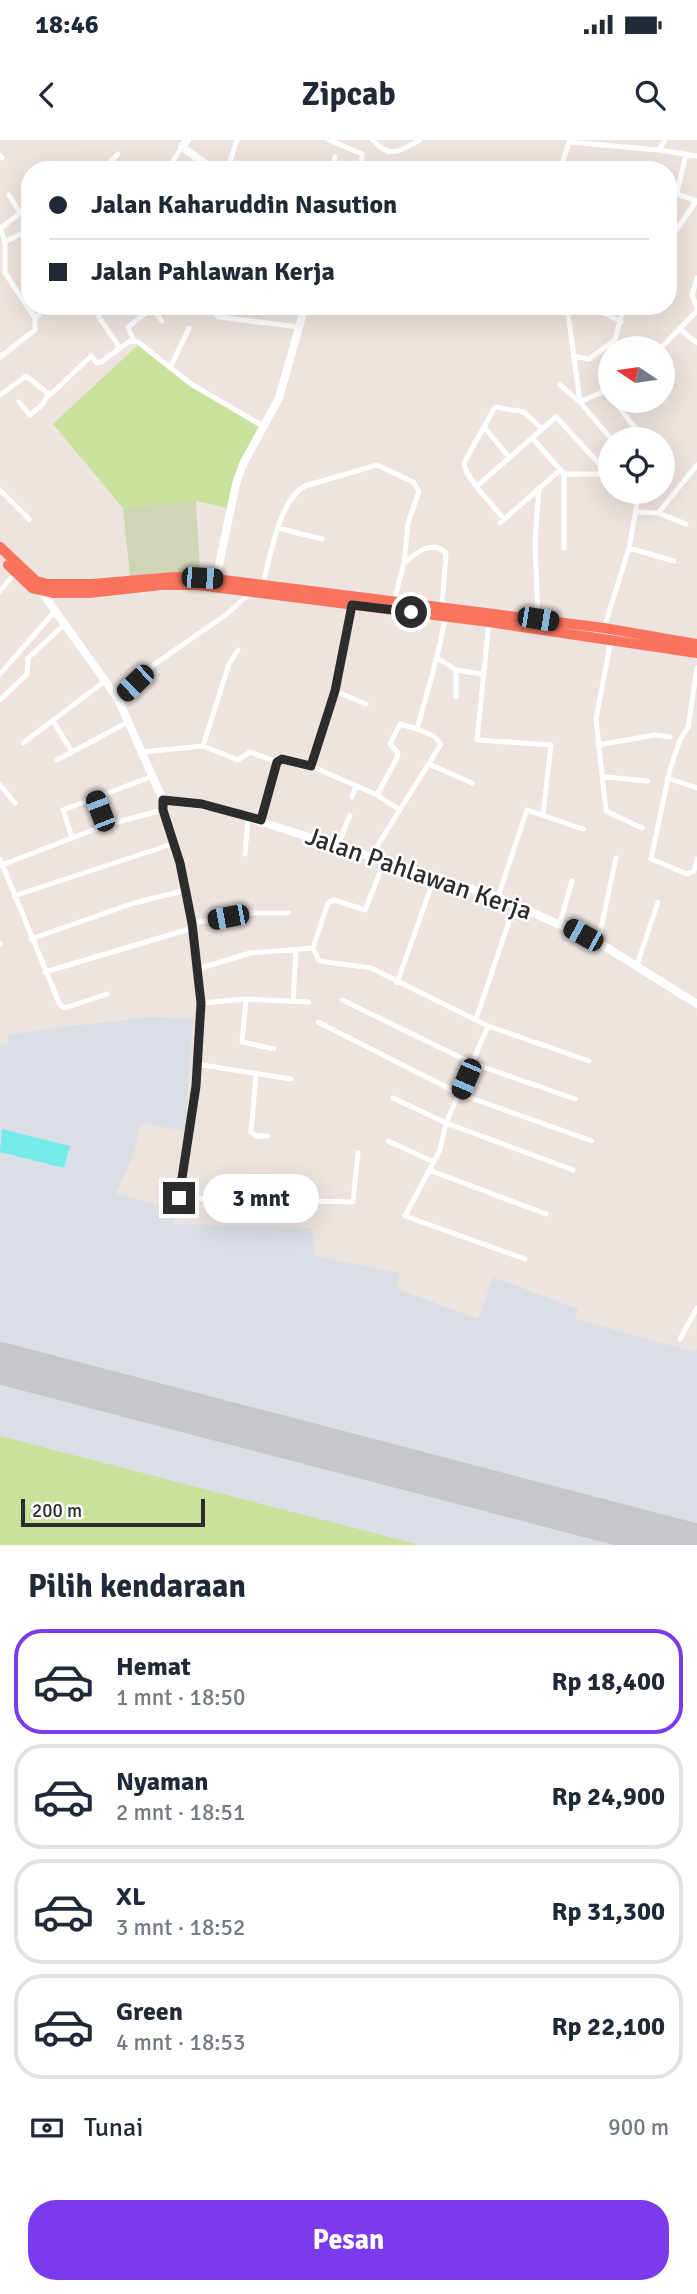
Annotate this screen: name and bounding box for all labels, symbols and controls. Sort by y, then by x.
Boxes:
text: 18:46 [35,9,99,41]
text: Zipcab [301,75,396,114]
icon: back [28,76,66,114]
icon: search [631,76,669,114]
text: Jalan Kaharuddin Nasution [91,189,397,221]
text: Jalan Pahlawan Kerja [91,256,335,288]
north arrow [598,336,676,413]
map controls [598,336,675,504]
button: locate [598,427,675,504]
car [181,566,224,590]
route start [395,596,427,628]
car [516,605,561,633]
car [113,661,158,705]
car [83,788,118,834]
street label: Jalan Pahlawan Kerja [301,820,536,928]
car [206,903,251,931]
car [560,916,607,954]
car [449,1056,484,1102]
callout: 3 mnt [204,1174,319,1222]
route end [163,1182,195,1214]
text: 3 mnt [232,1184,290,1213]
scale bar [21,1496,205,1528]
text: 200 m [32,1499,82,1523]
text: Pilih kendaraan [28,1567,246,1606]
icon: car [32,1650,95,1713]
text: Hemat [116,1651,191,1683]
text: Rp 18,400 [551,1666,665,1698]
text: 1 mnt · 18:50 [116,1683,245,1712]
icon: car [32,1765,95,1828]
text: Nyaman [116,1766,209,1798]
text: Rp 24,900 [551,1781,665,1813]
text: 2 mnt · 18:51 [116,1798,245,1827]
icon: car [32,1880,95,1943]
text: XL [116,1881,146,1913]
text: Rp 31,300 [551,1896,665,1928]
text: 3 mnt · 18:52 [116,1913,245,1942]
icon: car [32,1995,95,2058]
text: Green [116,1996,183,2028]
text: Rp 22,100 [551,2011,665,2043]
text: 4 mnt · 18:53 [116,2028,245,2057]
icon: cash [28,2109,66,2147]
text: Tunai [84,2112,143,2144]
text: 900 m [608,2113,669,2142]
button: Pesan [28,2200,669,2280]

